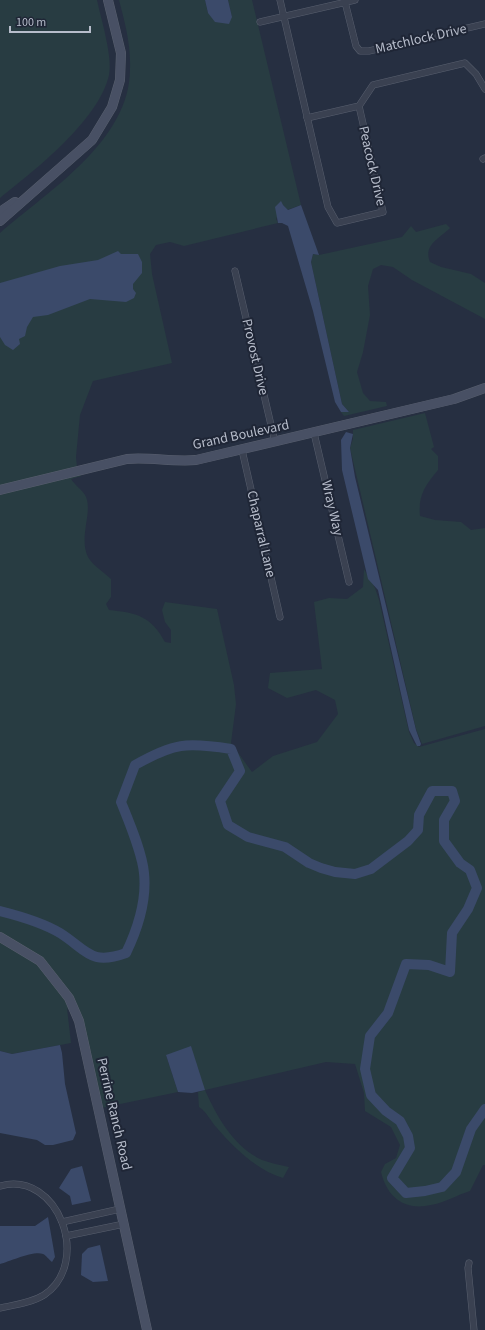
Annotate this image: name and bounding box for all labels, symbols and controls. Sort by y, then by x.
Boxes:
scale bar [10,8,90,34]
text: 100 m [16,14,46,31]
street label: Matchlock Drive [373,19,469,59]
street label: Peacock Drive [353,124,391,208]
street label: Provost Drive [237,317,273,397]
street label: Grand Boulevard [191,415,291,455]
street label: Wray Way [316,478,348,538]
street label: Chaparral Lane [241,489,281,579]
street label: Perrine Ranch Road [91,1056,137,1172]

